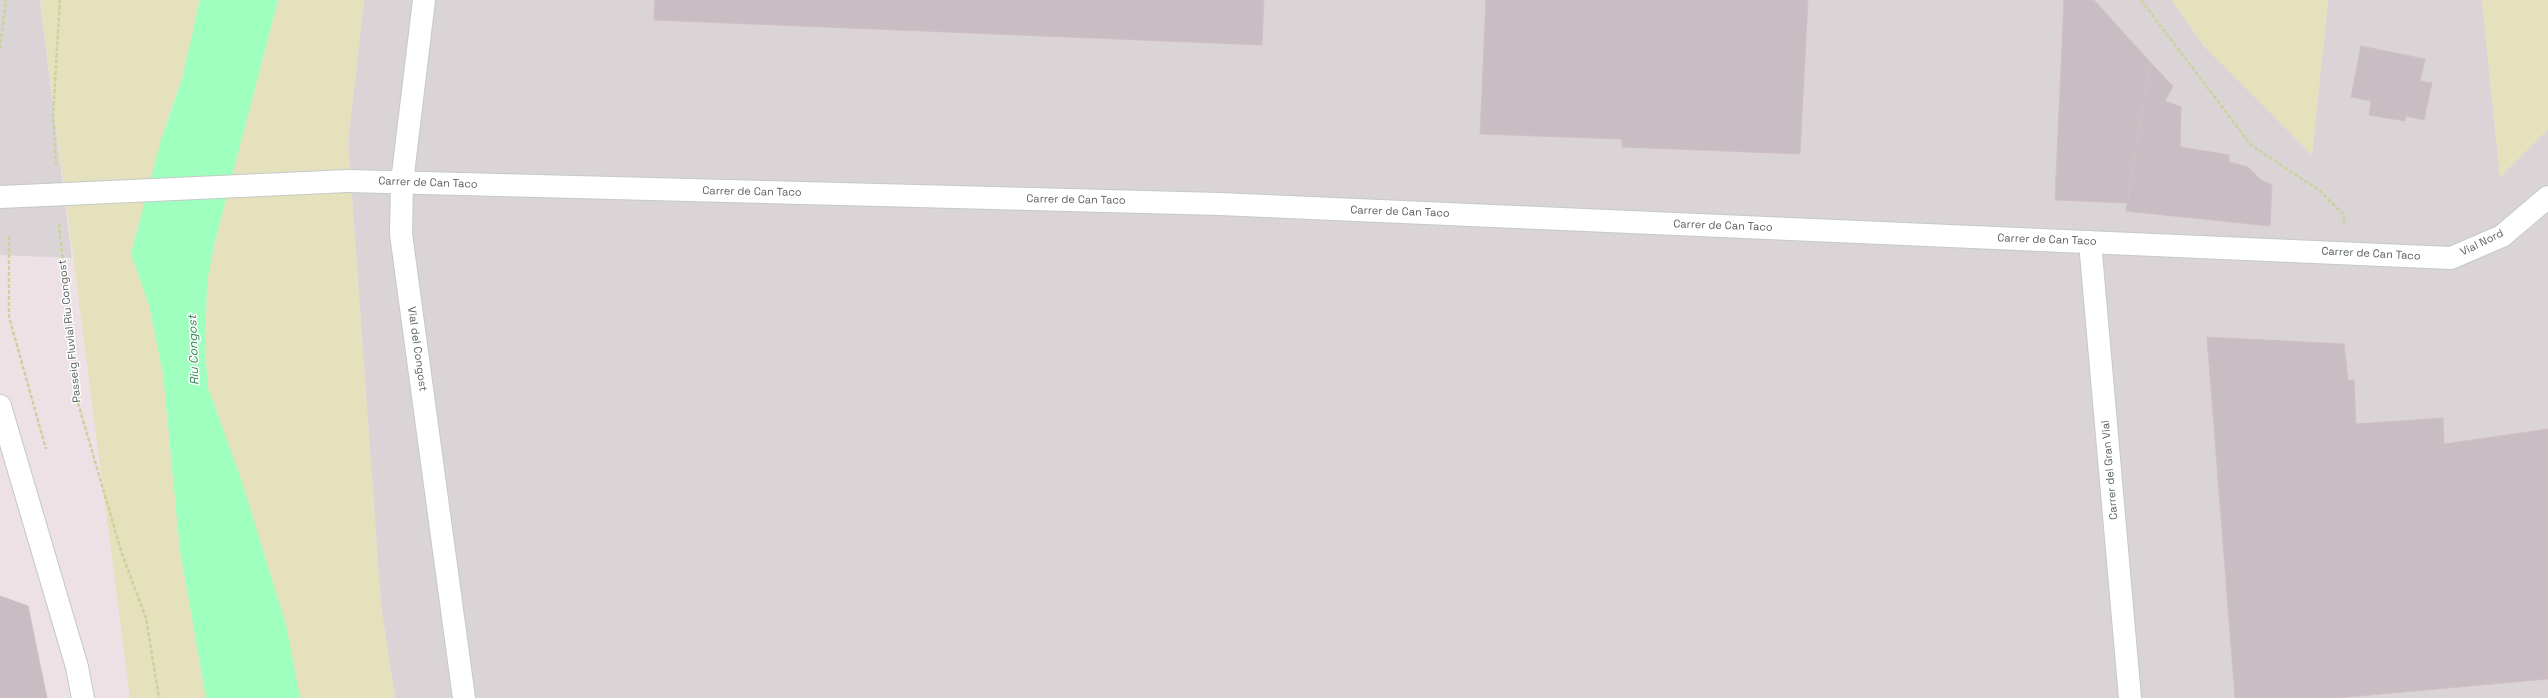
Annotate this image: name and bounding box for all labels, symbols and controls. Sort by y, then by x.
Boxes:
street label: Carrer de Can Taco [378,175,478,191]
street label: Carrer de Can Taco [702,185,802,199]
street label: Carrer de Can Taco [1026,193,1126,207]
street label: Carrer de Can Taco [1350,204,1450,220]
street label: Carrer de Can Taco [1673,218,1773,234]
street label: Vial Nord [2458,227,2506,259]
street label: Carrer de Can Taco [1997,232,2097,248]
street label: Carrer de Can Taco [2321,245,2421,263]
street label: Passeig Fluvial Riu Congost [56,259,84,403]
street label: Vial del Congost [405,306,429,392]
water label: Riu Congost [186,315,202,385]
street label: Carrer del Gran Vial [2099,420,2121,520]

